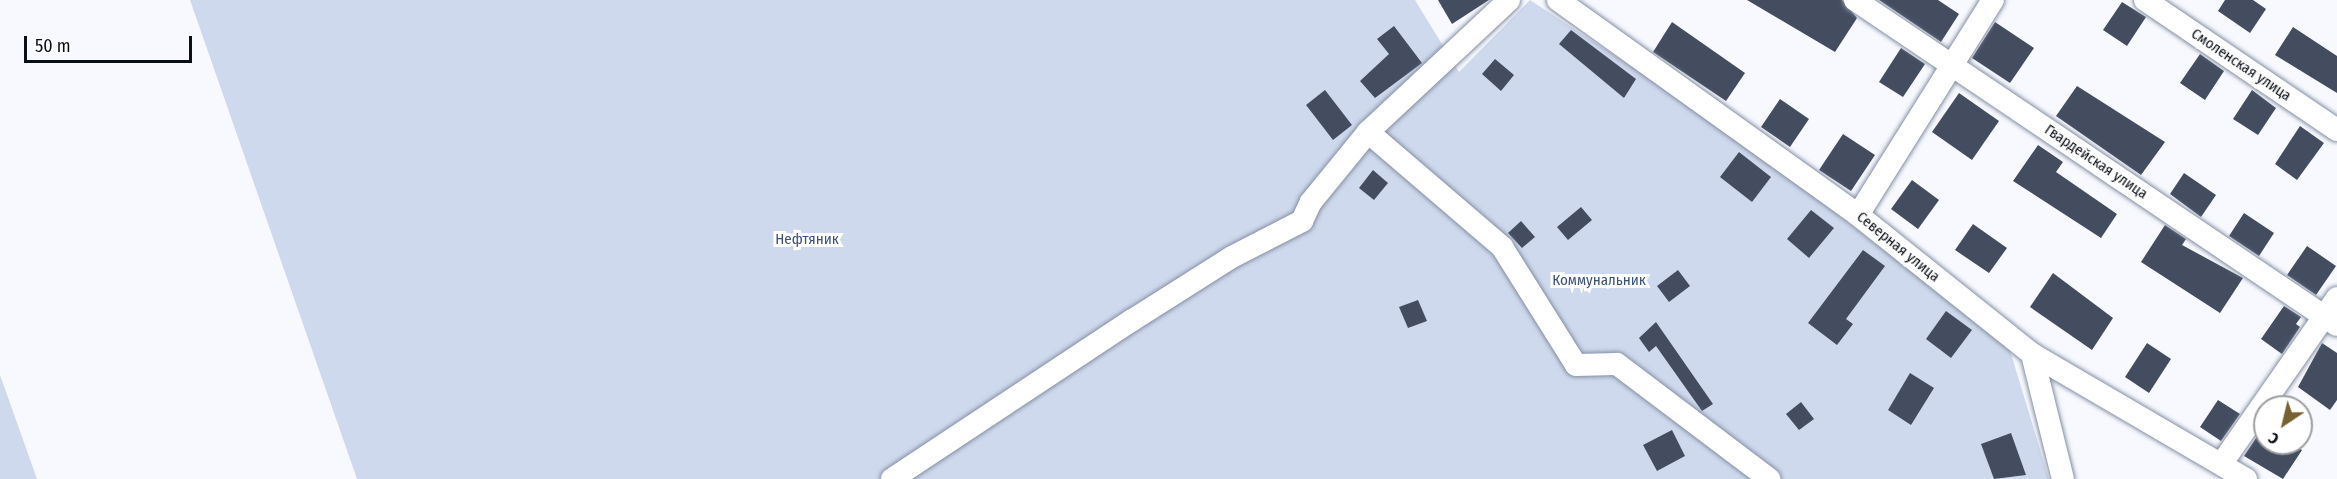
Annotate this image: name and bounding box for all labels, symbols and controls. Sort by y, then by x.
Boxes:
scale bar [27,24,195,62]
street label: Смоленская улица [2188,25,2294,105]
text: 50 m [35,35,71,57]
street label: Гвардейская улица [2041,121,2151,203]
street label: Северная улица [1853,208,1943,286]
park label: Нефтяник [775,231,839,249]
park label: Коммунальник [1552,272,1646,290]
north arrow [2253,395,2313,455]
text: С [2265,428,2282,449]

